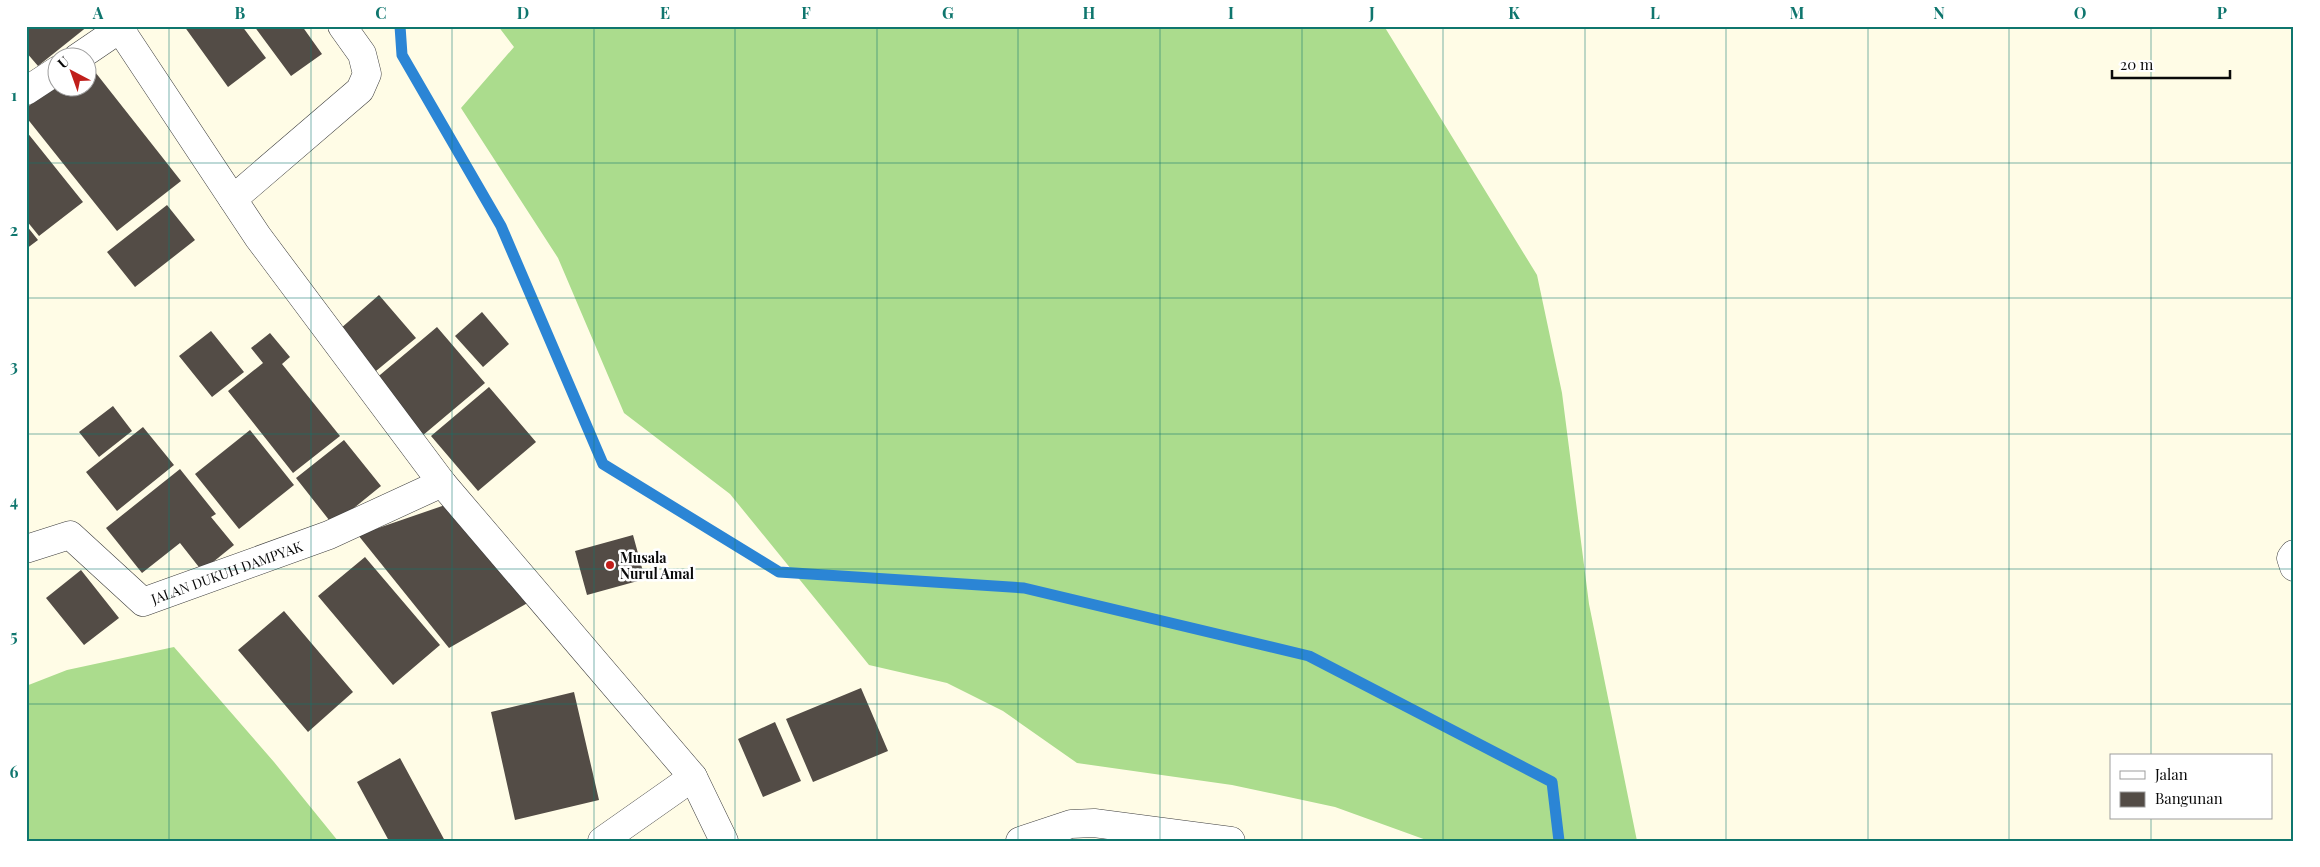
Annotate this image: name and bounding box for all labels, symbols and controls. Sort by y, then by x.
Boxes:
text: A [92,2,104,23]
text: B [235,2,246,23]
text: C [375,2,387,23]
text: D [517,2,529,23]
text: E [660,2,670,23]
text: F [801,2,811,23]
text: G [942,2,954,23]
text: H [1083,2,1096,23]
text: I [1228,2,1234,23]
text: J [1368,2,1375,23]
text: K [1508,2,1520,23]
text: L [1650,2,1660,23]
text: M [1790,2,1805,23]
text: N [1933,2,1945,23]
text: O [2074,2,2086,23]
text: P [2217,2,2227,23]
north arrow [48,48,98,98]
scale bar [2112,48,2230,80]
text: U [53,51,73,72]
text: 20 m [2120,54,2154,74]
text: 1 [11,84,17,105]
text: 2 [10,219,18,240]
text: 3 [10,355,18,376]
text: 4 [10,490,18,511]
street label: JALAN DUKUH DAMPYAK [147,536,306,608]
place label: Musala Nurul Amal [620,548,695,583]
marker: Musala Nurul Amal [604,559,616,571]
text: 5 [10,625,18,646]
legend [2110,754,2272,820]
text: 6 [10,761,19,782]
text: Jalan [2154,764,2188,784]
text: Bangunan [2155,788,2223,808]

